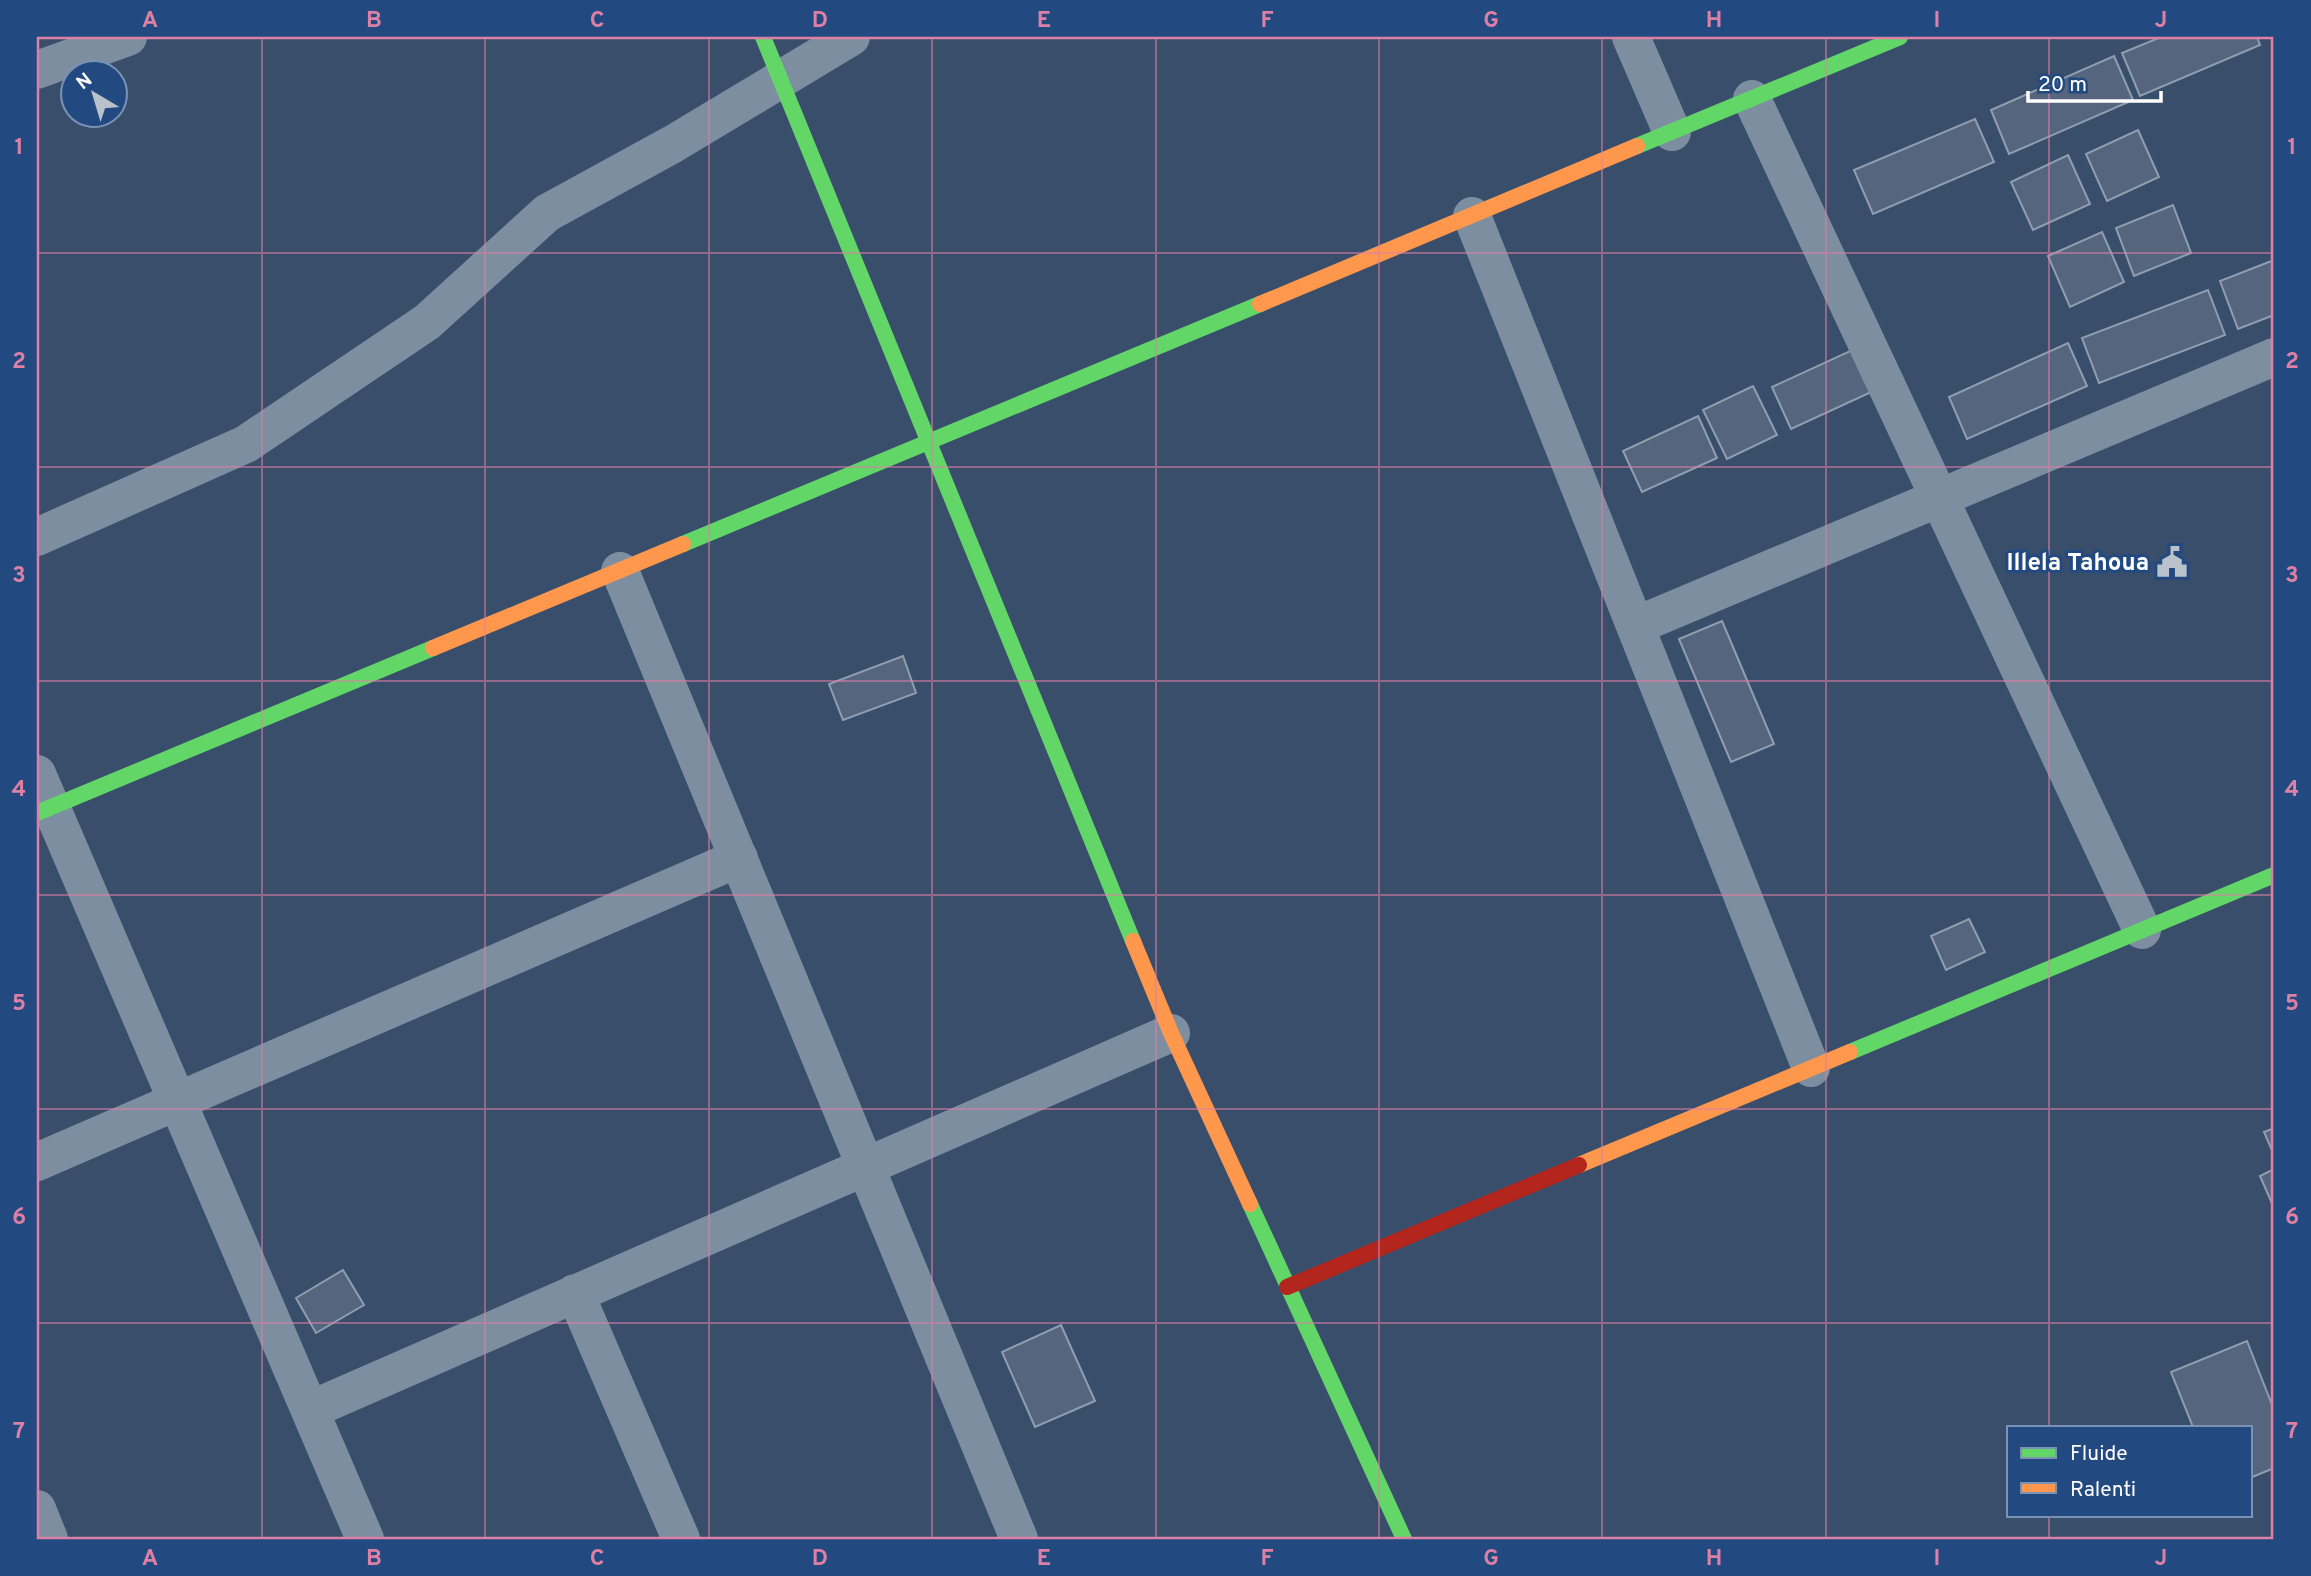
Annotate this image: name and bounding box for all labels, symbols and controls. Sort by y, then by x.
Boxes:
text: A [142,7,158,36]
text: B [366,7,382,36]
text: C [590,7,604,36]
text: D [812,7,828,36]
text: E [1037,7,1051,36]
text: F [1260,7,1274,36]
text: G [1483,7,1499,36]
text: H [1706,7,1722,36]
text: I [1934,7,1940,36]
text: J [2155,7,2167,36]
north arrow [60,60,130,130]
scale bar [2028,60,2160,104]
text: N [72,69,98,96]
text: 20 m [2038,72,2087,99]
text: 1 [14,134,24,163]
text: 1 [2287,134,2297,163]
text: 2 [12,348,26,377]
text: 2 [2285,348,2299,377]
public building icon: Illela Tahoua [2155,545,2189,579]
place label: Illela Tahoua [2006,549,2149,579]
text: 3 [12,562,26,591]
text: 3 [2285,562,2299,591]
text: 4 [12,776,26,805]
text: 4 [2285,776,2299,805]
text: 5 [12,990,26,1019]
text: 5 [2285,990,2299,1019]
text: 6 [12,1204,26,1233]
text: 6 [2285,1204,2299,1233]
text: 7 [13,1418,25,1447]
text: 7 [2286,1418,2298,1447]
legend [2007,1426,2252,1516]
text: Fluide [2070,1441,2128,1468]
text: Ralenti [2070,1477,2136,1504]
text: A [142,1545,158,1574]
text: B [366,1545,382,1574]
text: C [590,1545,604,1574]
text: D [812,1545,828,1574]
text: E [1037,1545,1051,1574]
text: F [1260,1545,1274,1574]
text: G [1483,1545,1499,1574]
text: H [1706,1545,1722,1574]
text: I [1934,1545,1940,1574]
text: J [2155,1545,2167,1574]

